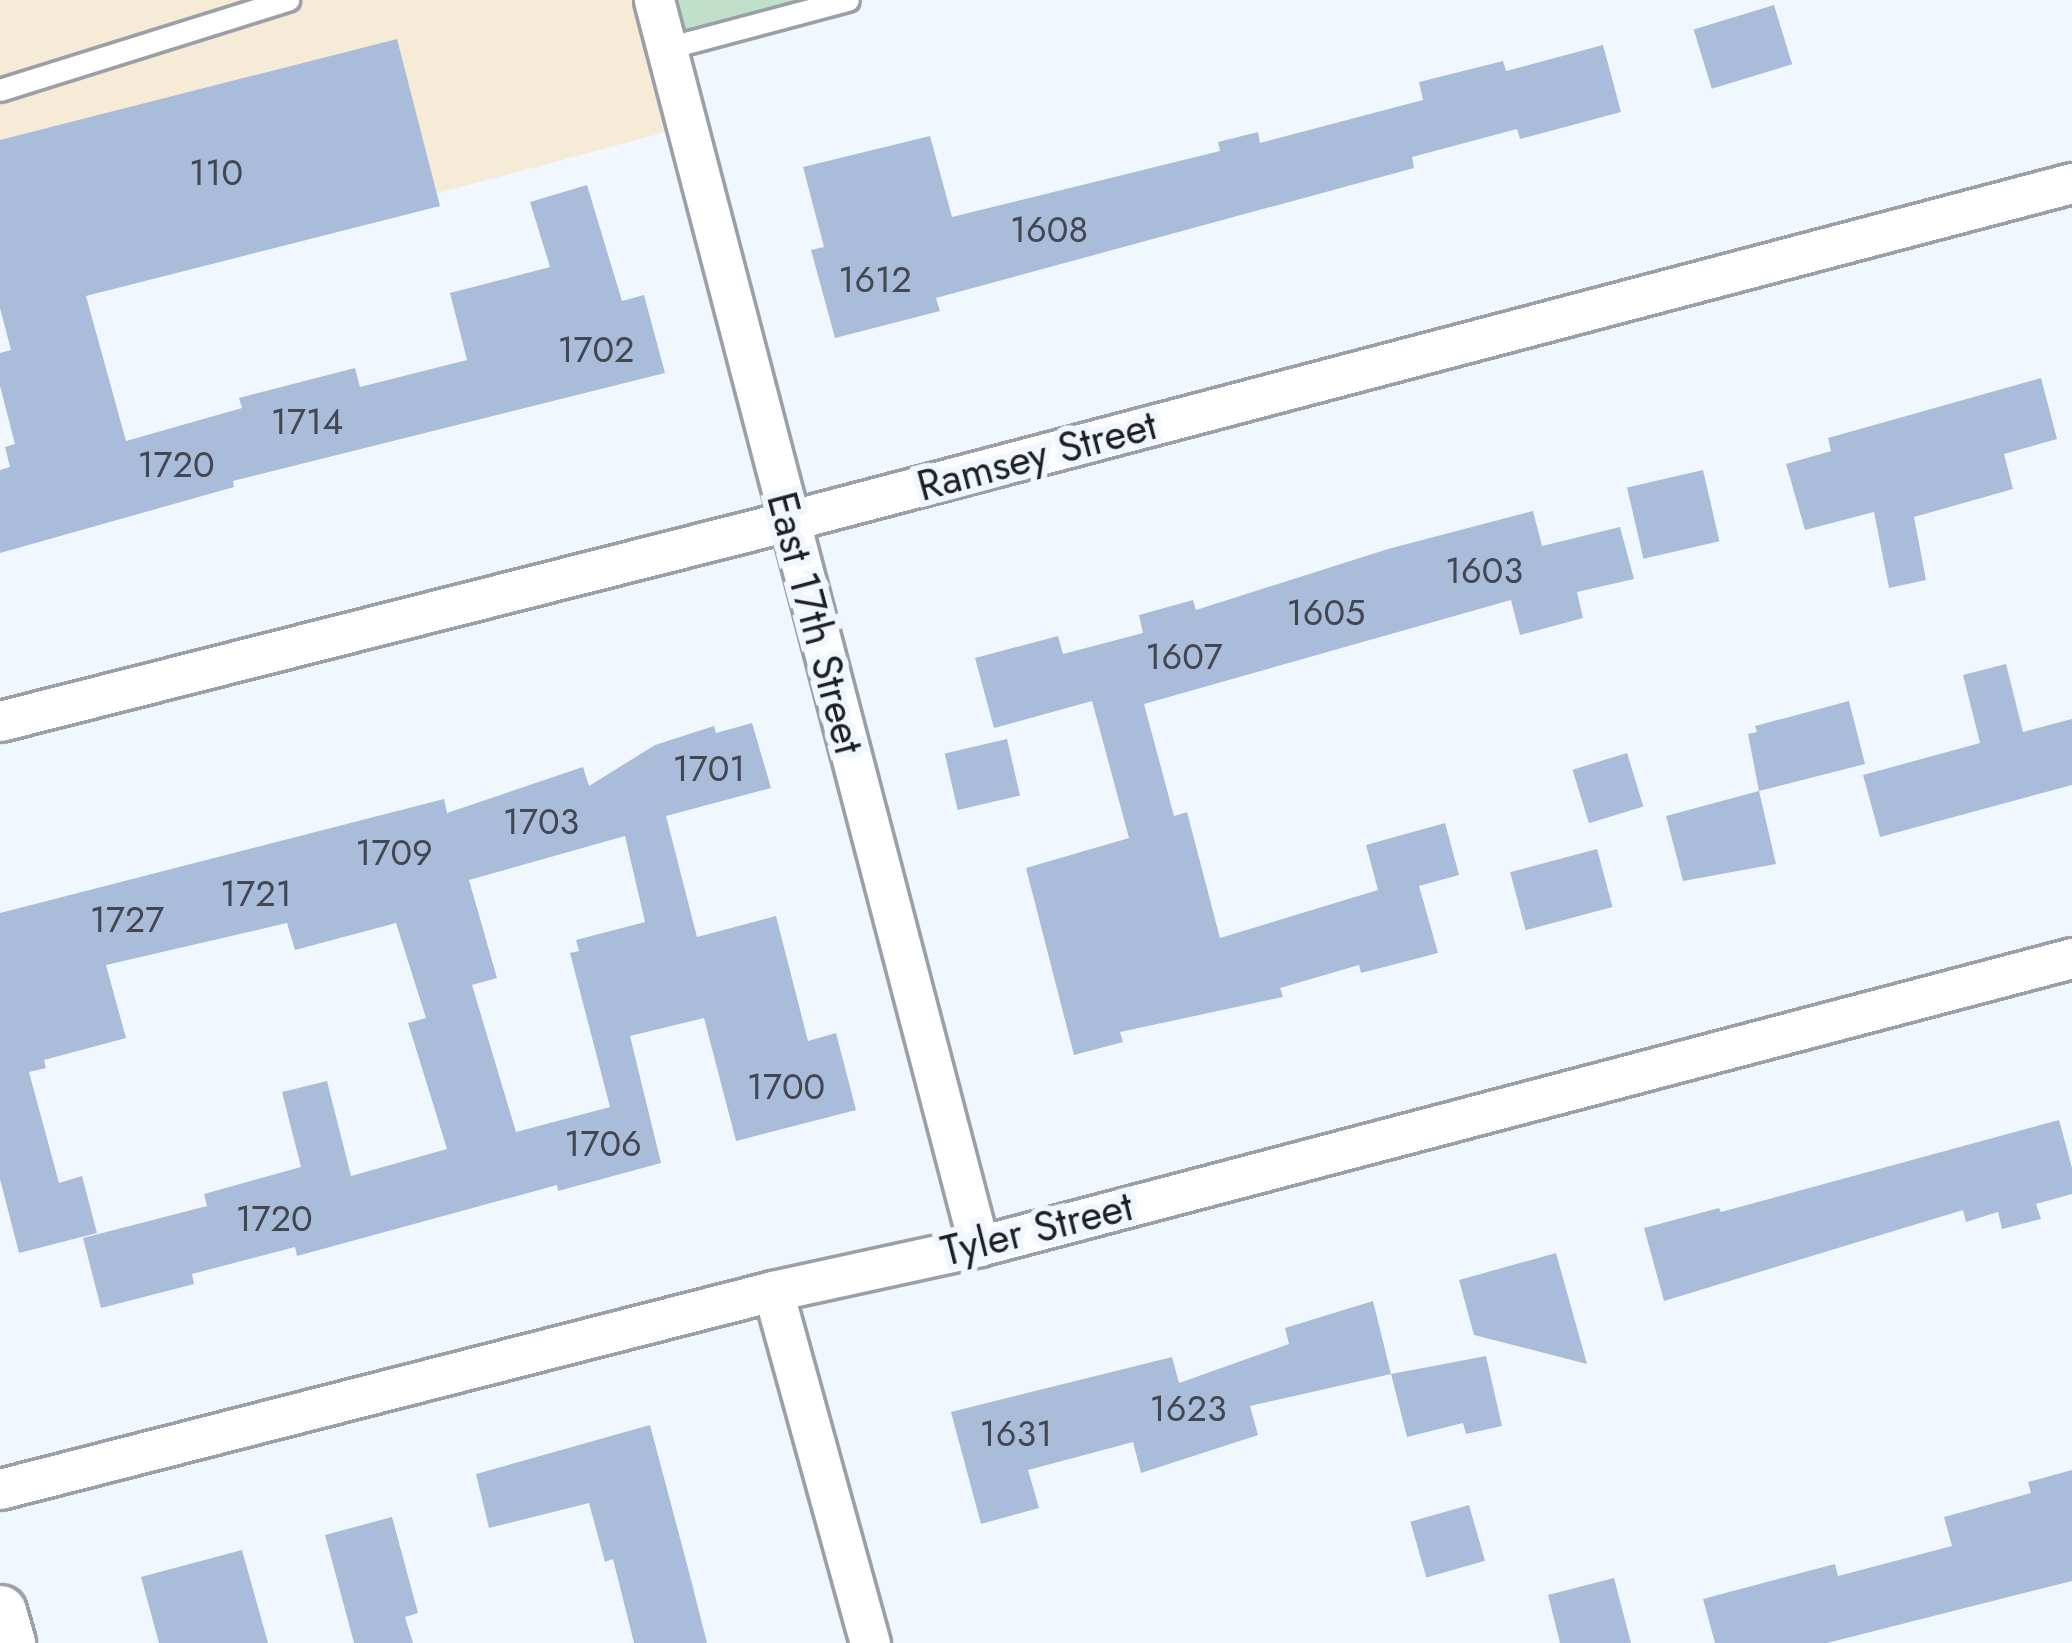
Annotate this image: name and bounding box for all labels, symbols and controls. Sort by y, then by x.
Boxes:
house number: 110 [189,151,243,195]
house number: 1608 [1010,208,1088,252]
house number: 1612 [838,258,912,302]
house number: 1702 [557,328,635,372]
house number: 1714 [271,400,343,444]
street label: Ramsey Street [912,400,1162,512]
house number: 1720 [137,443,215,487]
street label: East 17th Street [756,487,874,759]
house number: 1603 [1445,549,1523,593]
house number: 1605 [1287,591,1365,635]
house number: 1607 [1145,635,1223,679]
house number: 1701 [673,747,745,791]
house number: 1703 [503,800,579,844]
house number: 1709 [355,831,433,875]
house number: 1721 [220,872,292,916]
house number: 1727 [90,898,164,942]
house number: 1700 [747,1065,825,1109]
house number: 1706 [564,1122,642,1166]
street label: Tyler Street [936,1181,1138,1277]
house number: 1720 [235,1197,313,1241]
house number: 1623 [1149,1387,1227,1431]
house number: 1631 [980,1412,1052,1456]

